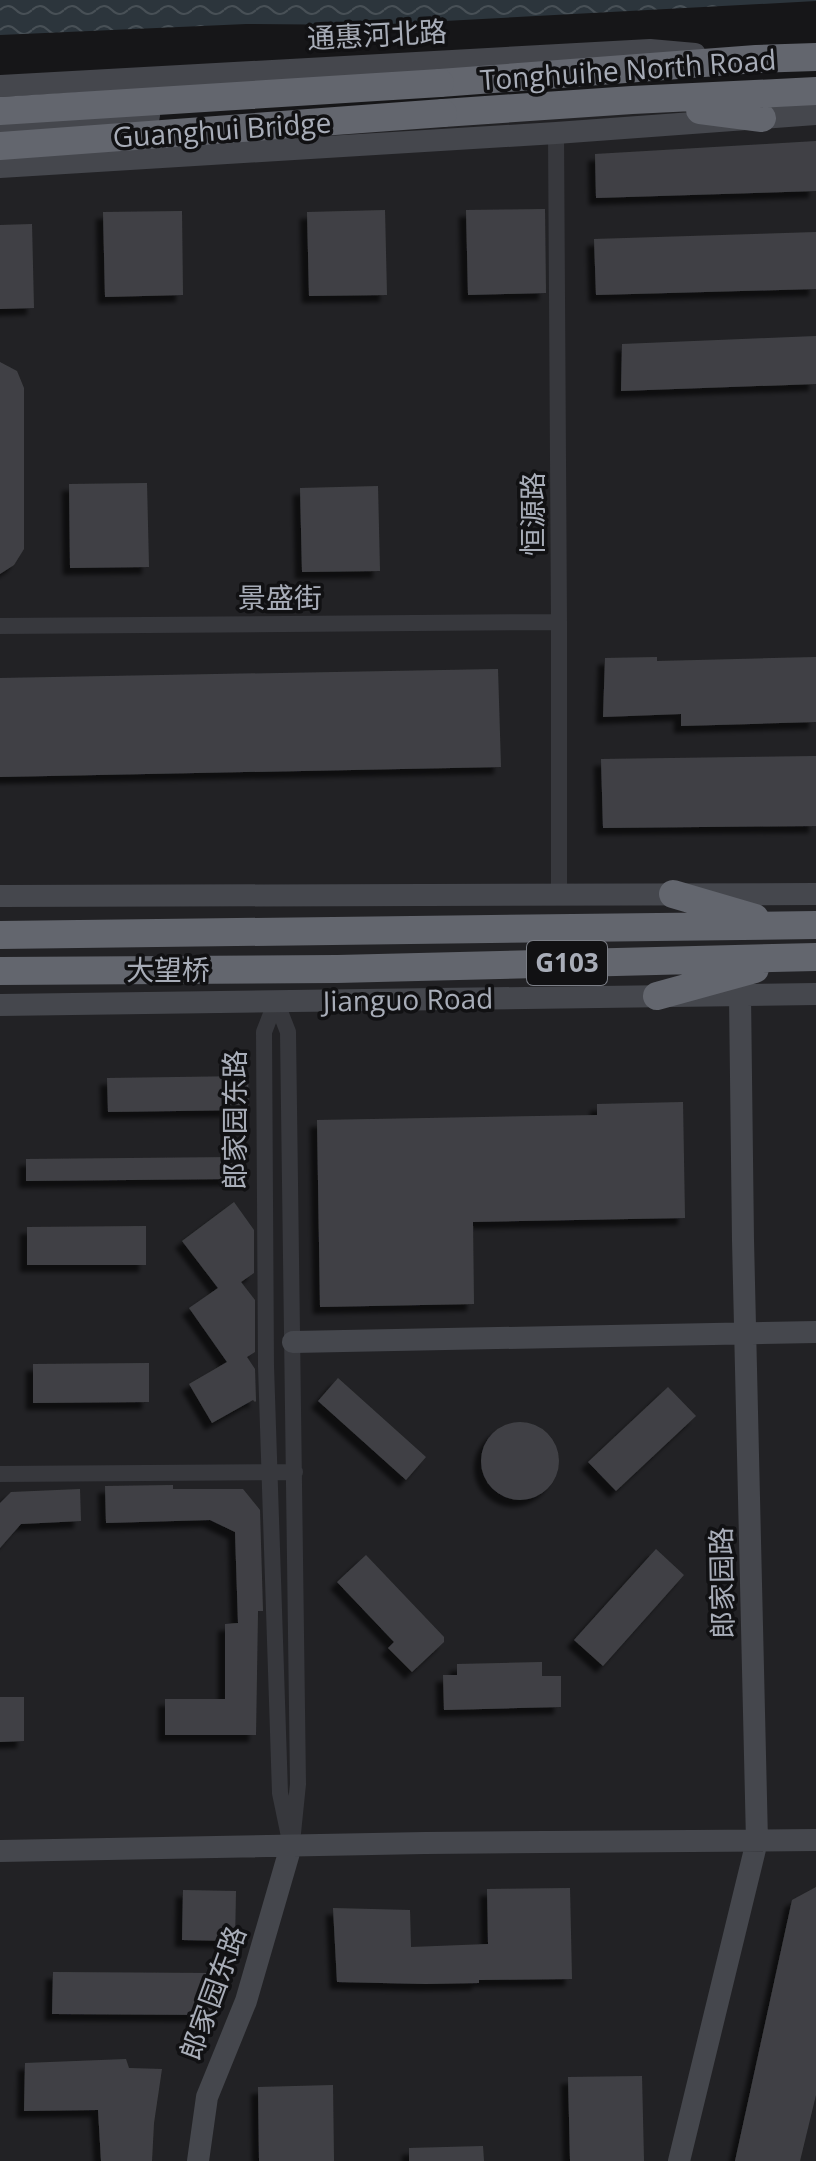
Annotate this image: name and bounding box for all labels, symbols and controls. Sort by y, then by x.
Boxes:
street label: 通惠河北路 [306,11,448,57]
street label: Tonghuihe North Road [479,40,777,98]
street label: Guanghui Bridge [111,102,332,156]
street label: 恒源路 [513,472,551,556]
street label: 景盛街 [238,578,322,616]
road number: G103 [527,941,607,985]
street label: 大望桥 [126,950,210,988]
street label: Jianguo Road [319,979,494,1020]
street label: 郎家园东路 [215,1050,253,1190]
street label: 郎家园路 [701,1527,741,1639]
street label: 郎家园东路 [170,1920,254,2065]

